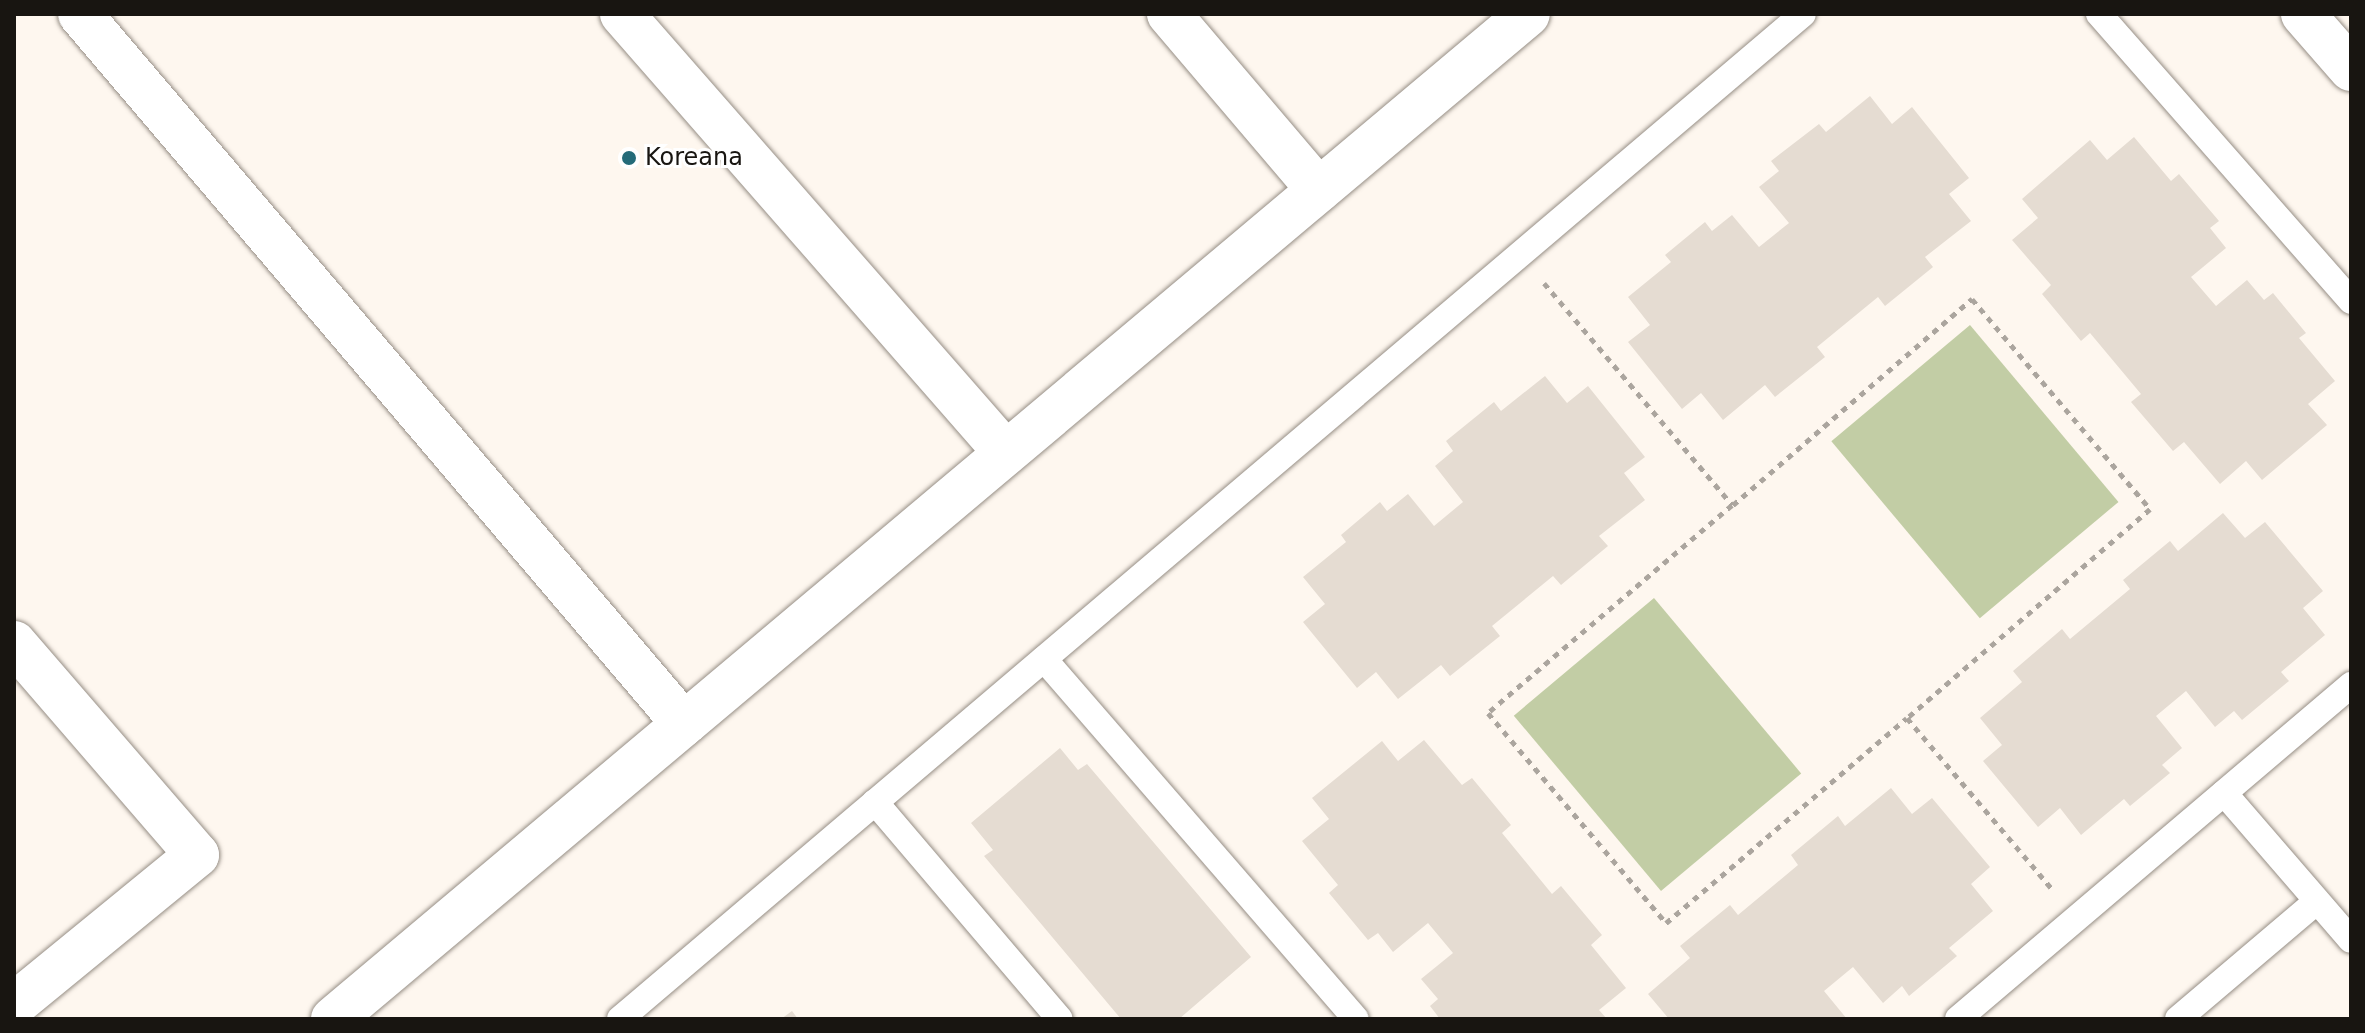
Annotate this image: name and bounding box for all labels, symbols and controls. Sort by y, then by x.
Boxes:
place label: Koreana [645,144,743,172]
marker: Koreana [620,149,638,167]

